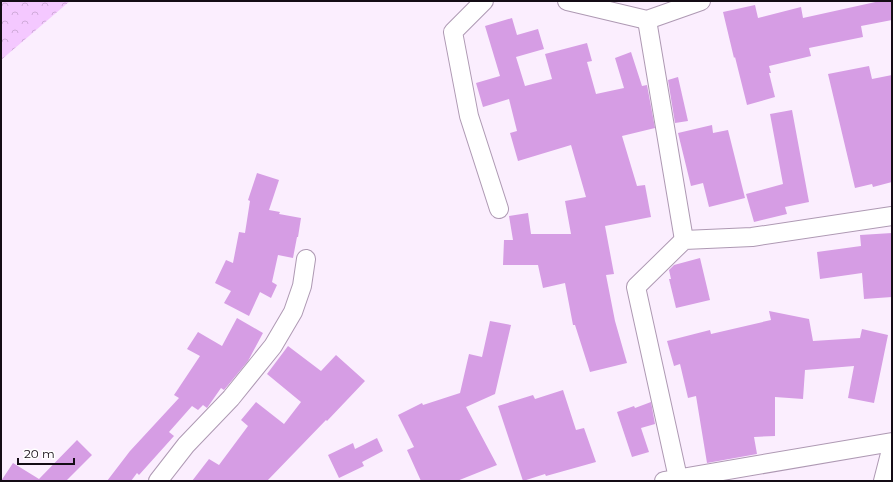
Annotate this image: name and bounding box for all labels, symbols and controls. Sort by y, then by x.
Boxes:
scale bar [18,440,74,466]
text: 20 m [24,446,55,461]

